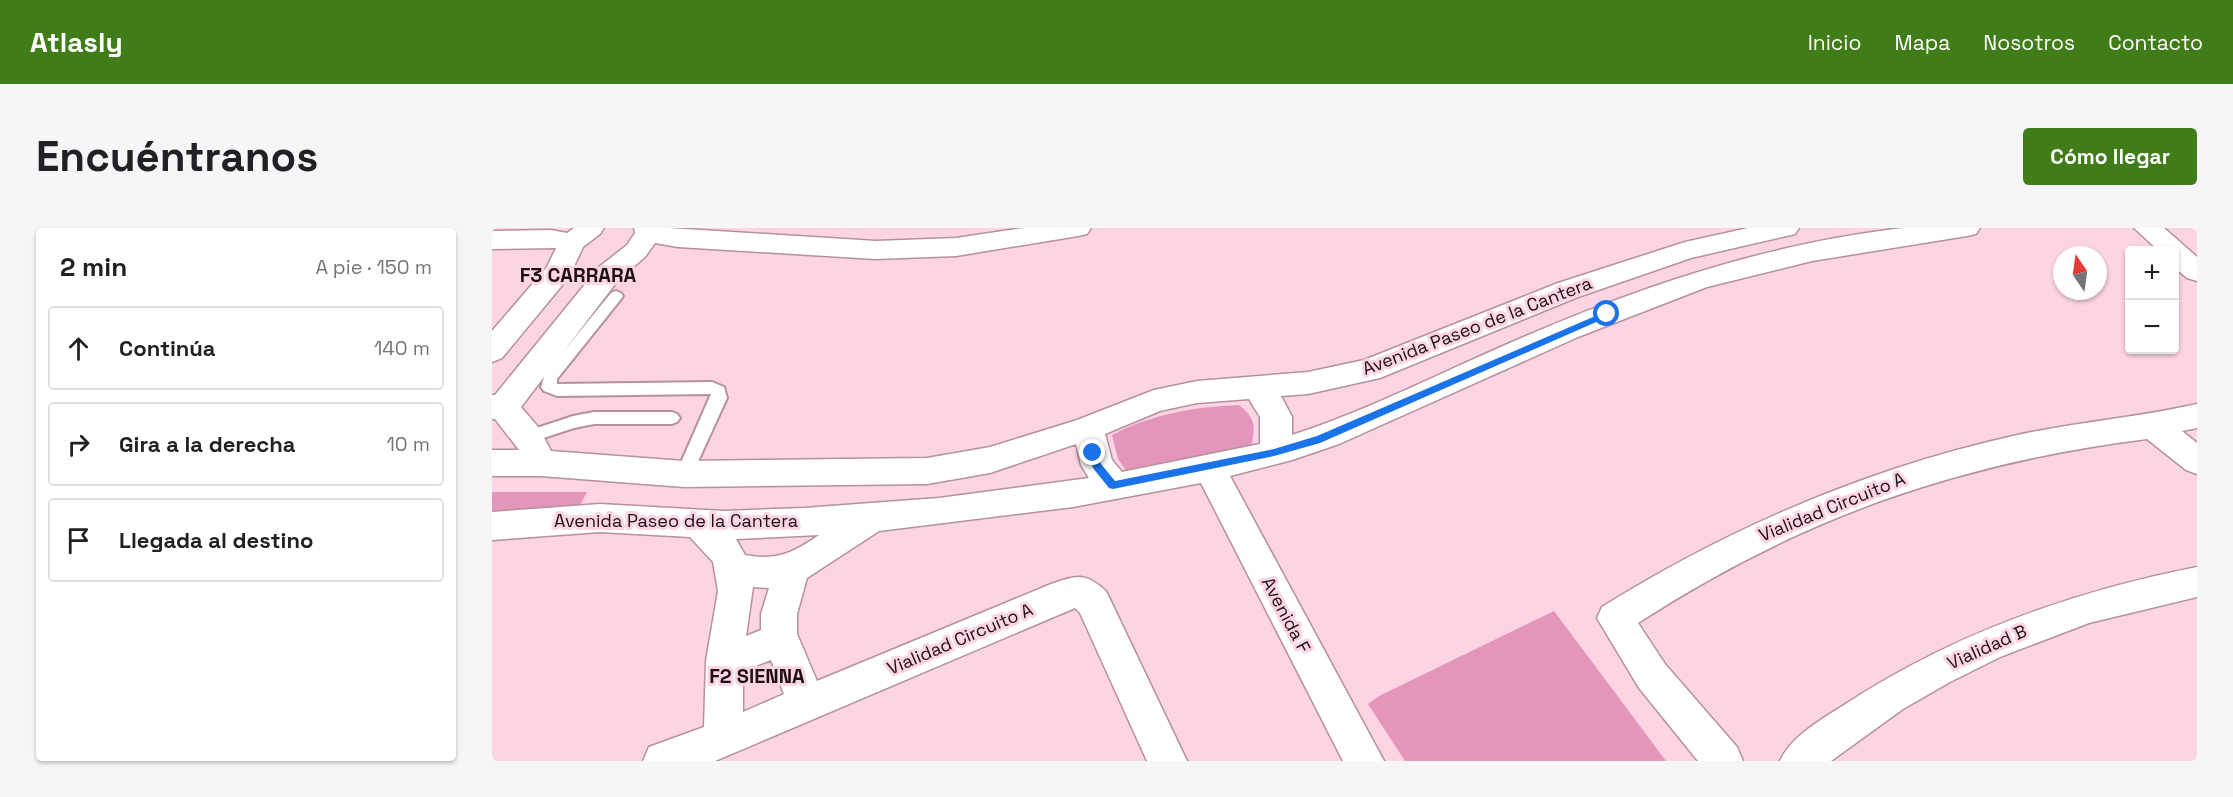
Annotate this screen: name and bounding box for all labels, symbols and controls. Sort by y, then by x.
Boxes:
text: Atlasly [30,24,123,60]
text: Inicio [1808,29,1862,56]
text: Mapa [1895,29,1950,56]
text: Nosotros [1983,29,2075,56]
text: Contacto [2108,29,2203,56]
button: Cómo llegar [2023,128,2197,185]
text: Encuéntranos [36,130,318,183]
north arrow [2053,246,2107,300]
map controls [2125,246,2179,354]
button: + [2125,246,2179,300]
text: 2 min [60,250,127,284]
text: A pie · 150 m [315,254,432,280]
district label: F3 CARRARA [520,262,637,288]
street label: Avenida Paseo de la Cantera [1359,271,1595,380]
route start [1593,300,1619,326]
button: − [2125,300,2179,354]
icon: ahead [62,332,95,365]
text: Continúa [119,334,215,362]
text: 140 m [374,335,430,361]
icon: right [62,428,95,461]
text: Gira a la derecha [119,430,296,458]
text: 10 m [386,431,430,457]
route end [1079,439,1105,465]
street label: Vialidad Circuito A [1755,467,1908,546]
street label: Avenida Paseo de la Cantera [554,509,798,532]
icon: arrive [62,524,95,557]
text: Llegada al destino [119,526,313,554]
street label: Avenida F [1257,573,1316,657]
street label: Vialidad Circuito A [883,597,1036,680]
street label: Vialidad B [1944,619,2030,674]
district label: F2 SIENNA [709,663,805,689]

